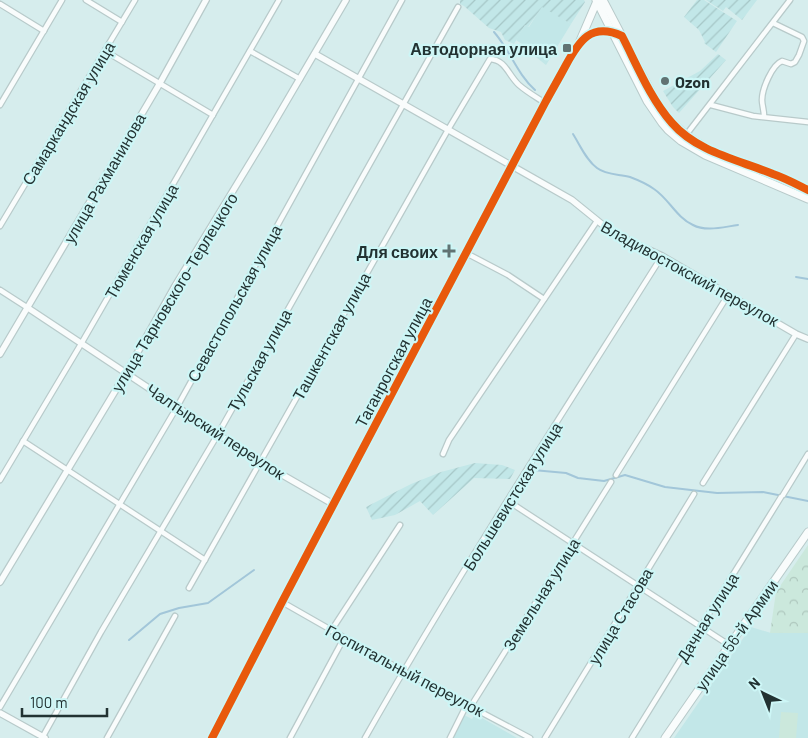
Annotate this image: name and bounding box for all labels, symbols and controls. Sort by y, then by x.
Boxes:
street label: Самаркандская улица [18,38,118,188]
place label: Автодорная улица [410,39,557,58]
marker: Автодорная улица [561,42,573,54]
place label: Ozon [675,72,710,91]
marker: Ozon [659,75,671,87]
street label: улица Рахманинова [59,110,149,246]
street label: Тюменская улица [100,180,182,302]
street label: улица Тарновского-Терлецкого [107,189,241,395]
street label: Владивостокский переулок [598,216,783,330]
street label: Севастопольская улица [183,221,285,385]
place label: Для своих [357,242,438,261]
marker: Для своих [442,244,456,258]
street label: Ташкентская улица [288,269,374,403]
street label: Таганрогская улица [351,294,435,430]
street label: Тульская улица [223,305,295,415]
street label: Чалтырский переулок [143,379,289,483]
street label: Большевистская улица [459,418,565,574]
street label: Земельная улица [499,534,583,654]
street label: улица Стасова [584,564,656,668]
street label: Дачная улица [672,569,742,665]
street label: улица 56-й Армии [691,576,781,694]
street label: Госпитальный переулок [323,620,488,720]
north arrow [738,668,788,718]
text: N [745,674,763,693]
scale bar [22,686,108,718]
text: 100 m [30,693,68,711]

